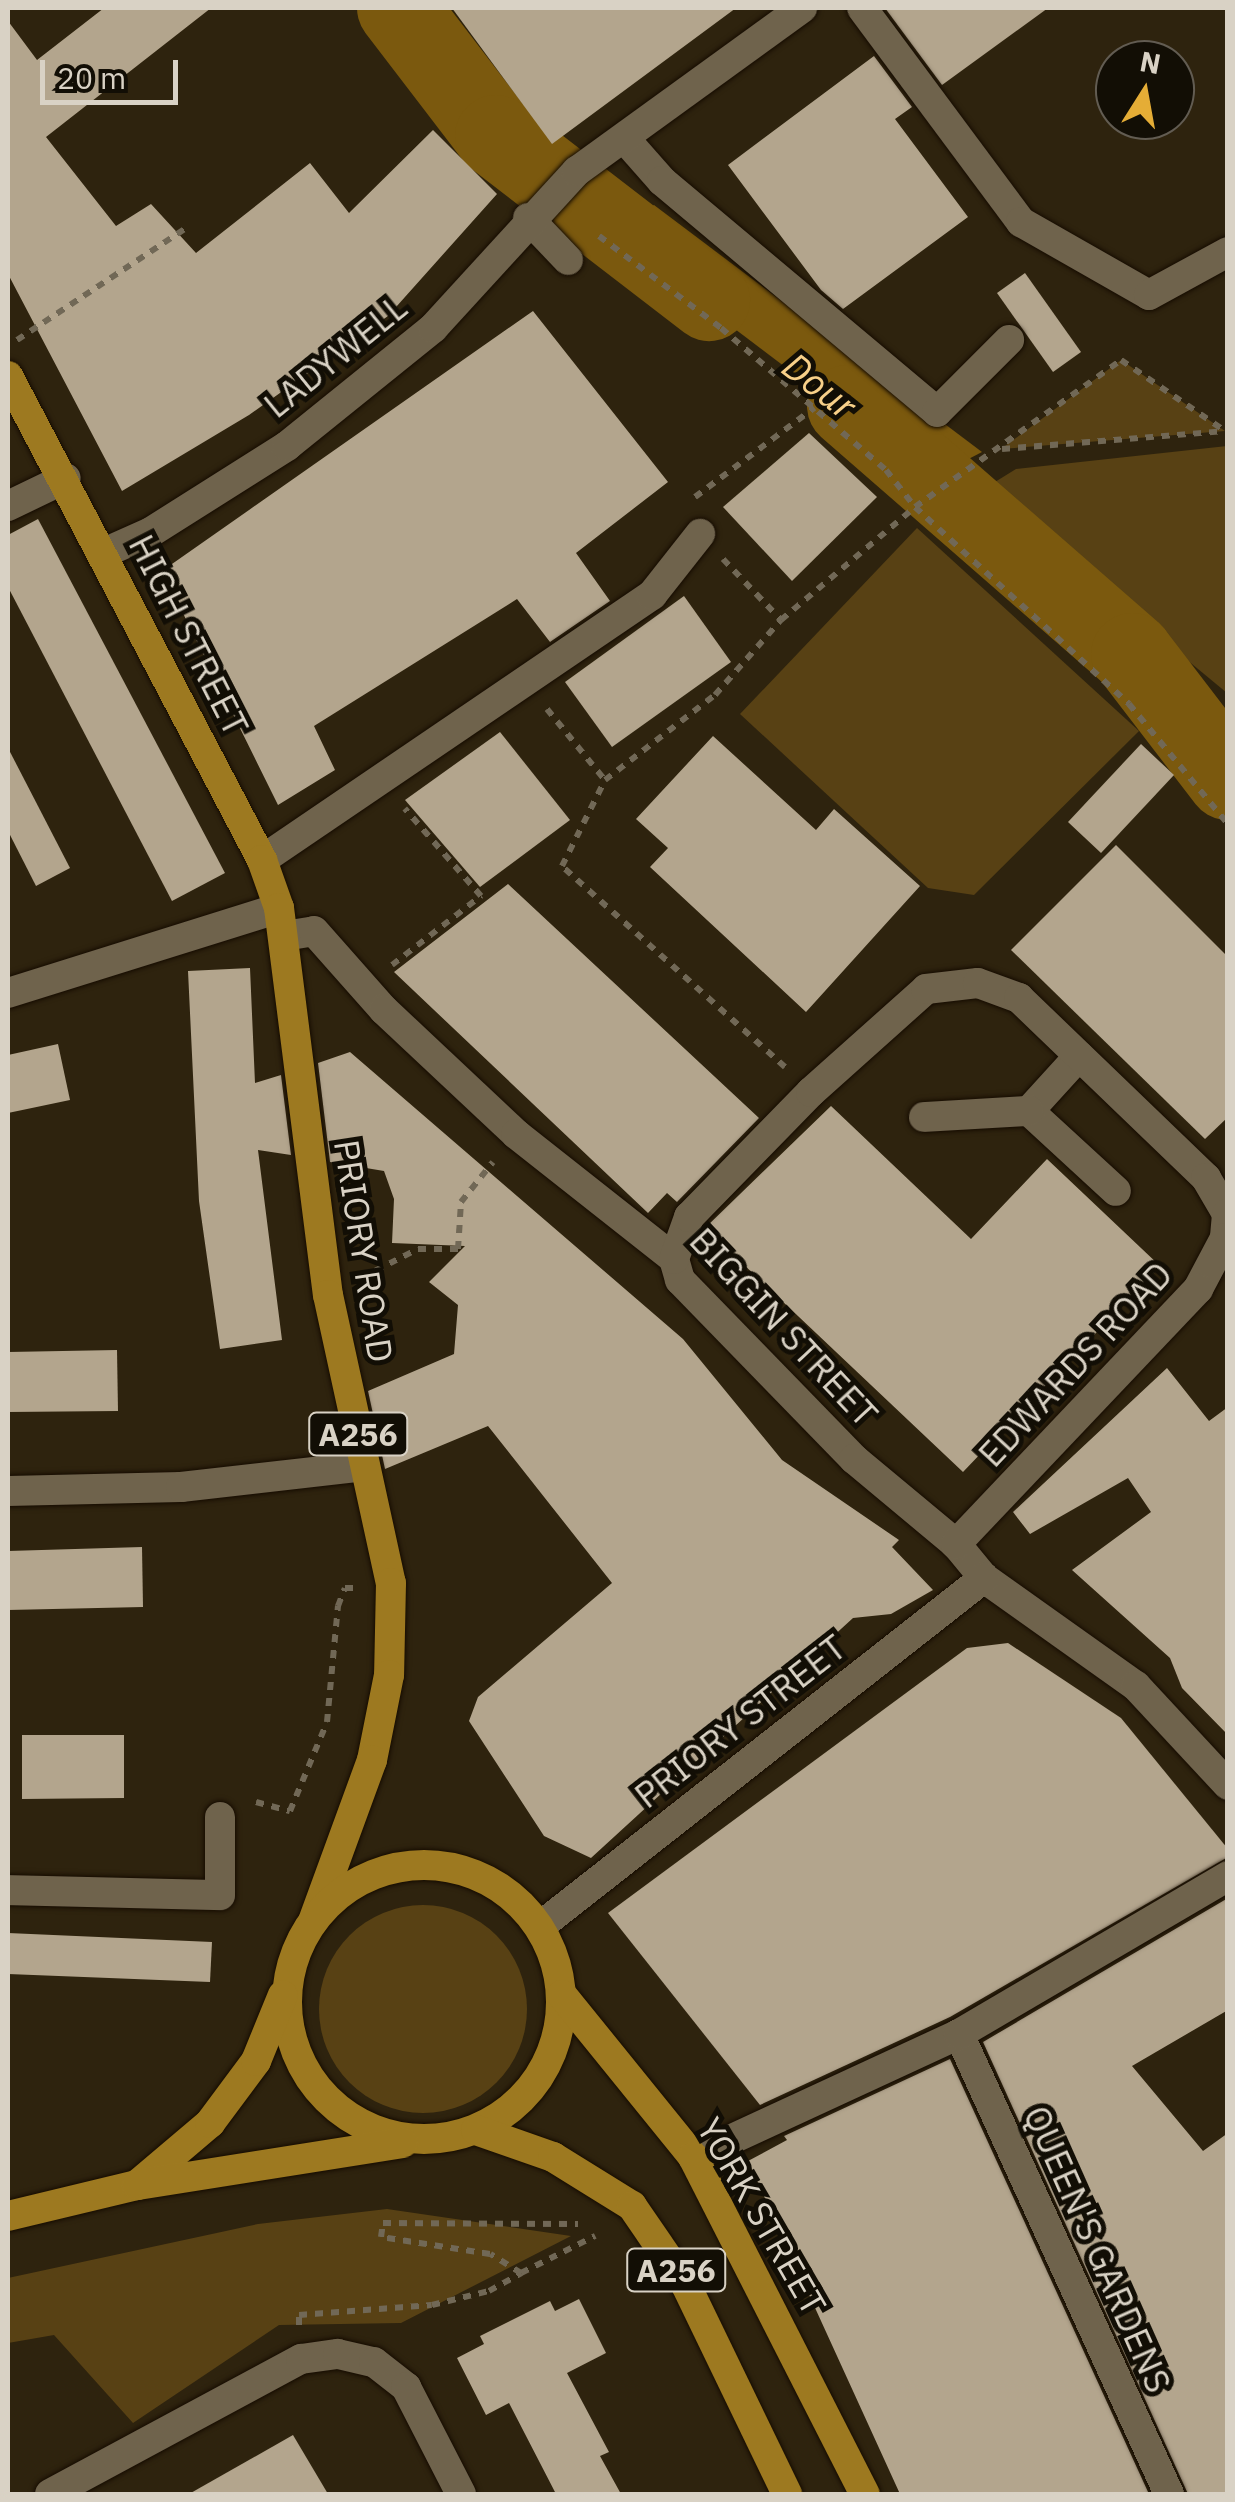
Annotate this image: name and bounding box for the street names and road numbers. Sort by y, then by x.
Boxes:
street label: LADYWELL [255,286,415,426]
street label: HIGH STREET [121,528,257,742]
street label: PRIORY ROAD [326,1137,402,1365]
street label: BIGGIN STREET [681,1219,887,1435]
street label: EDWARDS ROAD [970,1253,1180,1475]
road number: A256 [308,1407,408,1461]
street label: PRIORY STREET [626,1626,854,1816]
street label: QUEEN'S GARDENS [1016,2099,1180,2399]
street label: YORK STREET [689,2110,835,2322]
road number: A256 [626,2243,726,2297]

